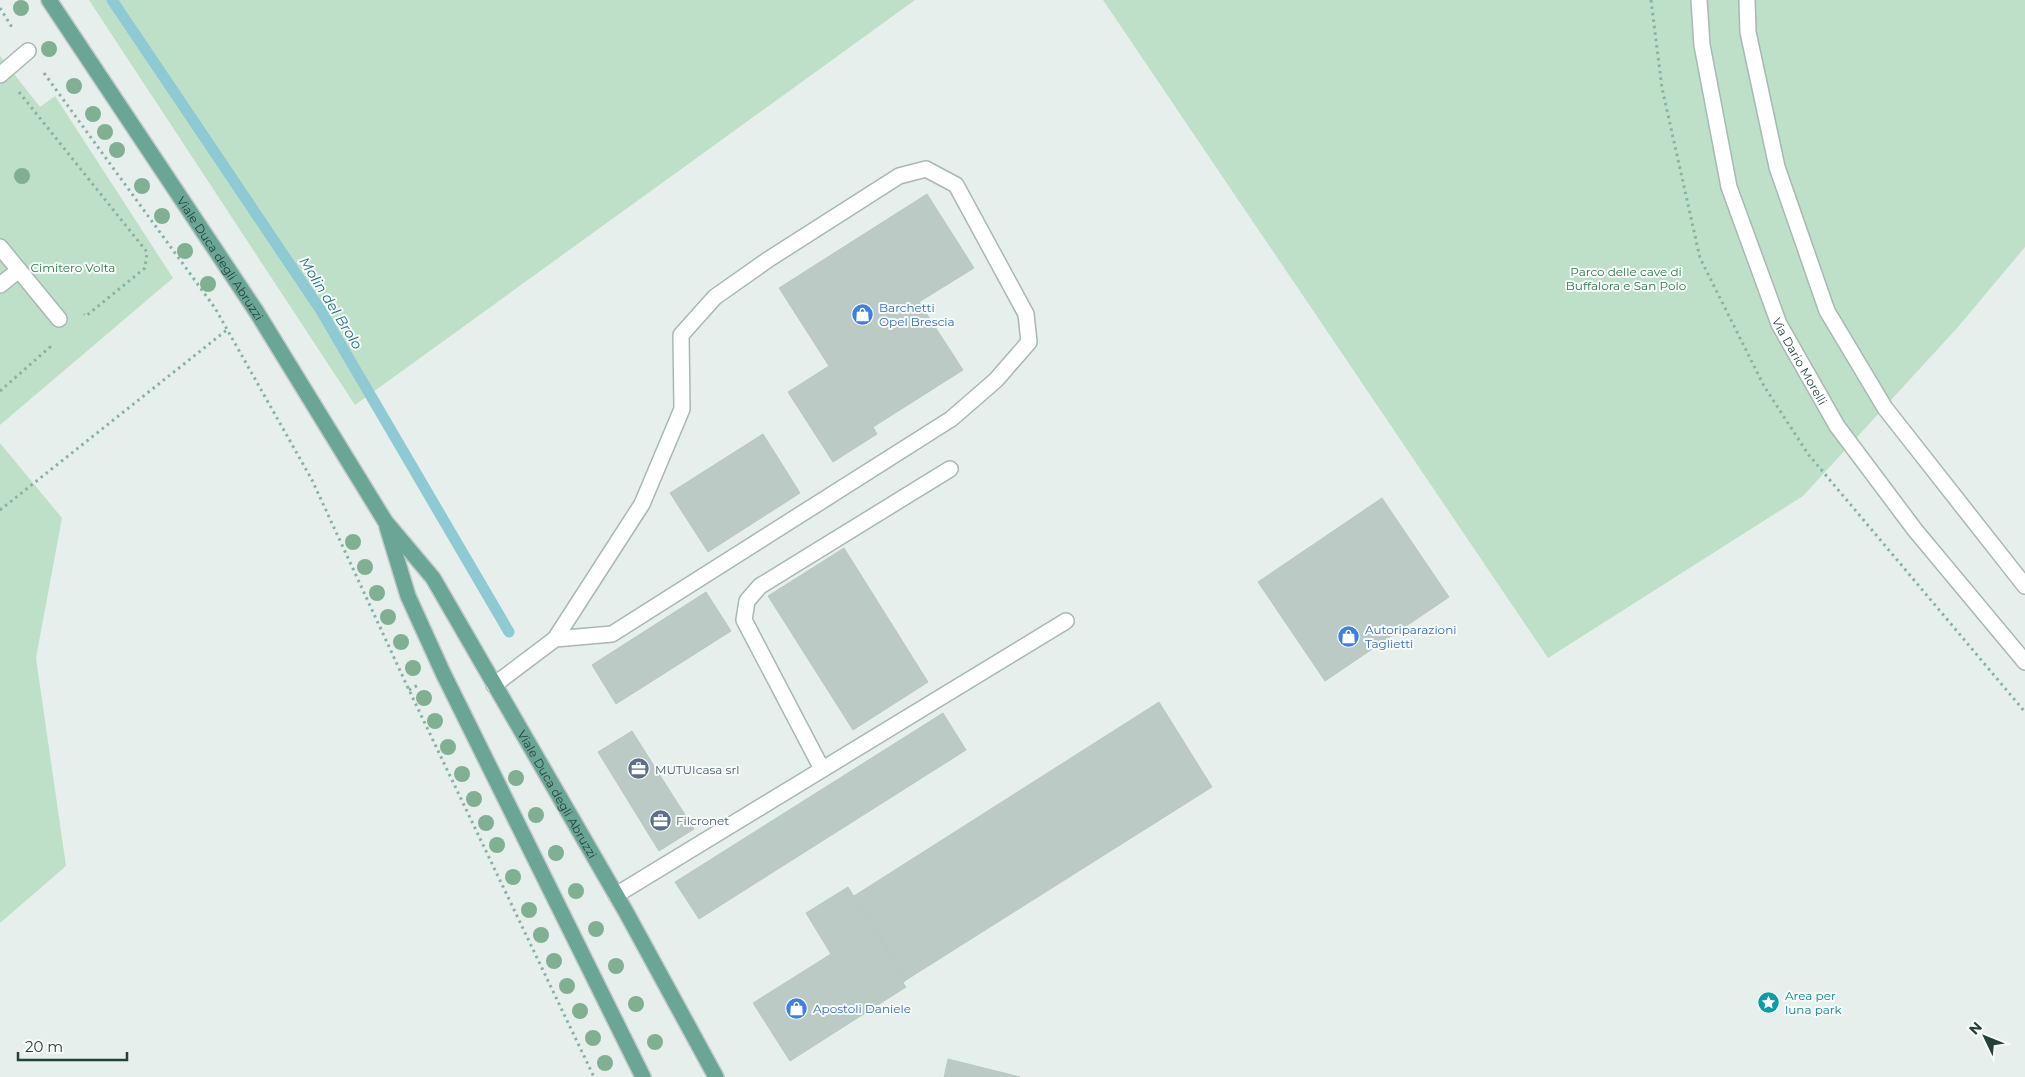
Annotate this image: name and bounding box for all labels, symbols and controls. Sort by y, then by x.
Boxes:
street label: Viale Duca degli Abruzzi [174,193,267,323]
water label: Molin del Brolo [295,253,367,353]
park label: Cimitero Volta [31,260,115,275]
park label: Parco delle cave di Buffalora e San Polo [1566,264,1686,293]
place label: Barchetti Opel Brescia [879,300,955,329]
shop icon: Barchetti Opel Brescia [851,302,875,326]
street label: Via Dario Morelli [1770,315,1831,407]
place label: Autoriparazioni Taglietti [1365,622,1456,651]
shop icon: Autoriparazioni Taglietti [1337,624,1361,648]
street label: Viale Duca degli Abruzzi [515,727,601,861]
office icon: MUTUIcasa srl [627,757,651,781]
place label: MUTUIcasa srl [655,762,739,777]
office icon: Filcronet [648,808,672,832]
place label: Filcronet [676,813,729,828]
place label: Area per luna park [1785,988,1843,1017]
place icon: Area per luna park [1757,990,1781,1014]
shop icon: Apostoli Daniele [785,996,809,1020]
place label: Apostoli Daniele [813,1001,911,1016]
north arrow [1960,1012,2010,1062]
text: N [1965,1018,1986,1038]
scale bar [18,1030,126,1062]
text: 20 m [25,1037,63,1056]

